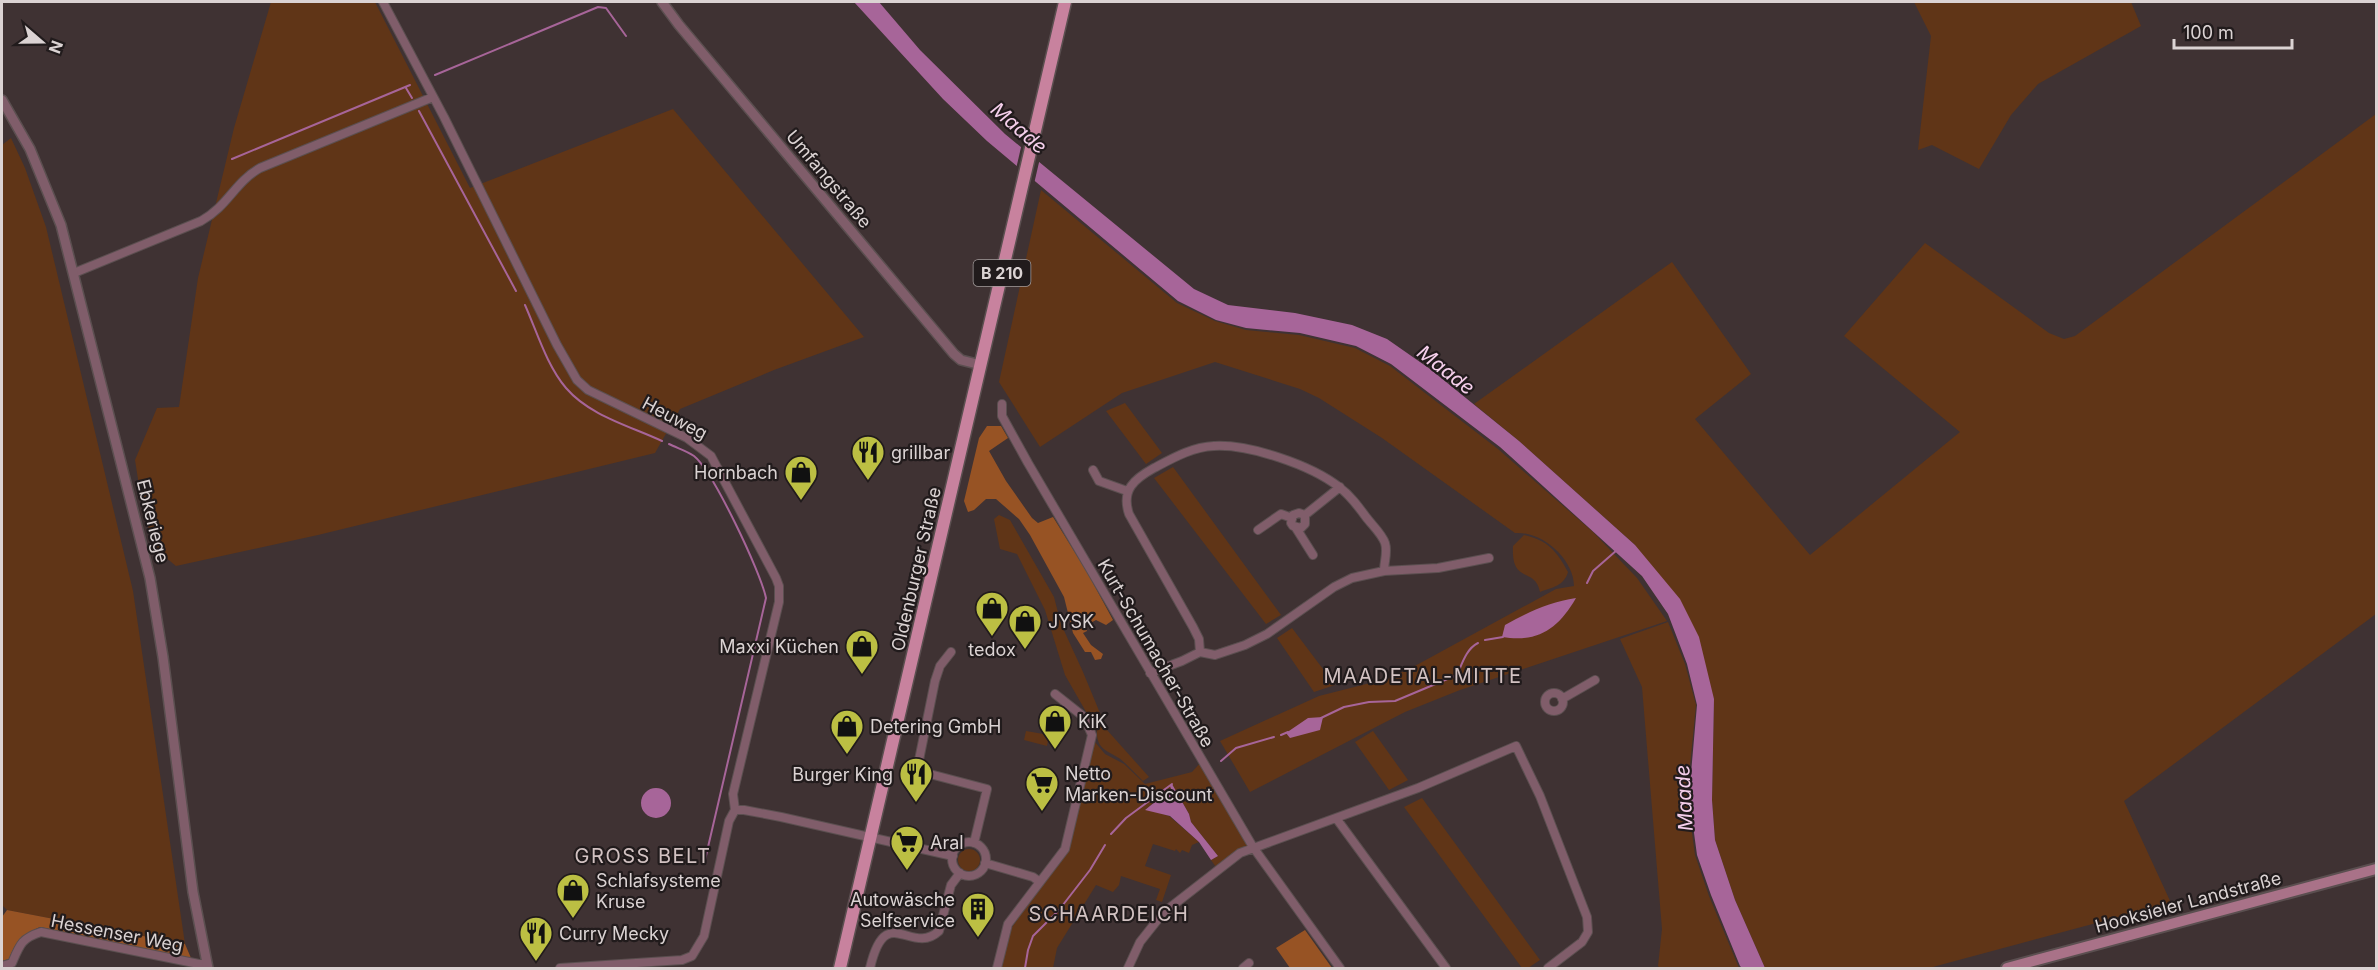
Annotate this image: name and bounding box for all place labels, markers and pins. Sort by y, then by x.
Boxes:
restaurant icon: grillbar [850,434,886,481]
place label: grillbar [891,442,950,463]
shop icon: Hornbach [783,454,819,501]
place label: Hornbach [694,462,778,483]
shop icon: tedox [974,590,1010,637]
shop icon: JYSK [1007,603,1043,650]
place label: JYSK [1048,611,1094,632]
shop icon: Maxxi Küchen [844,628,880,675]
place label: Maxxi Küchen [719,636,839,657]
place label: tedox [968,639,1016,660]
shop icon: KiK [1037,703,1073,750]
shop icon: Detering GmbH [829,708,865,755]
place label: KiK [1078,711,1107,732]
place label: Detering GmbH [870,716,1001,737]
restaurant icon: Burger King [898,756,934,803]
place label: Netto Marken-Discount [1065,763,1213,805]
place label: Burger King [792,764,893,785]
supermarket icon: Netto Marken-Discount [1024,765,1060,812]
supermarket icon: Aral [889,824,925,871]
place label: Aral [930,832,964,853]
place label: Schlafsysteme Kruse [596,870,721,912]
shop icon: Schlafsysteme Kruse [555,872,591,919]
place label: Autowäsche Selfservice [850,889,955,931]
building icon: Autowäsche Selfservice [960,891,996,938]
restaurant icon: Curry Mecky [518,915,554,962]
place label: Curry Mecky [559,923,669,944]

